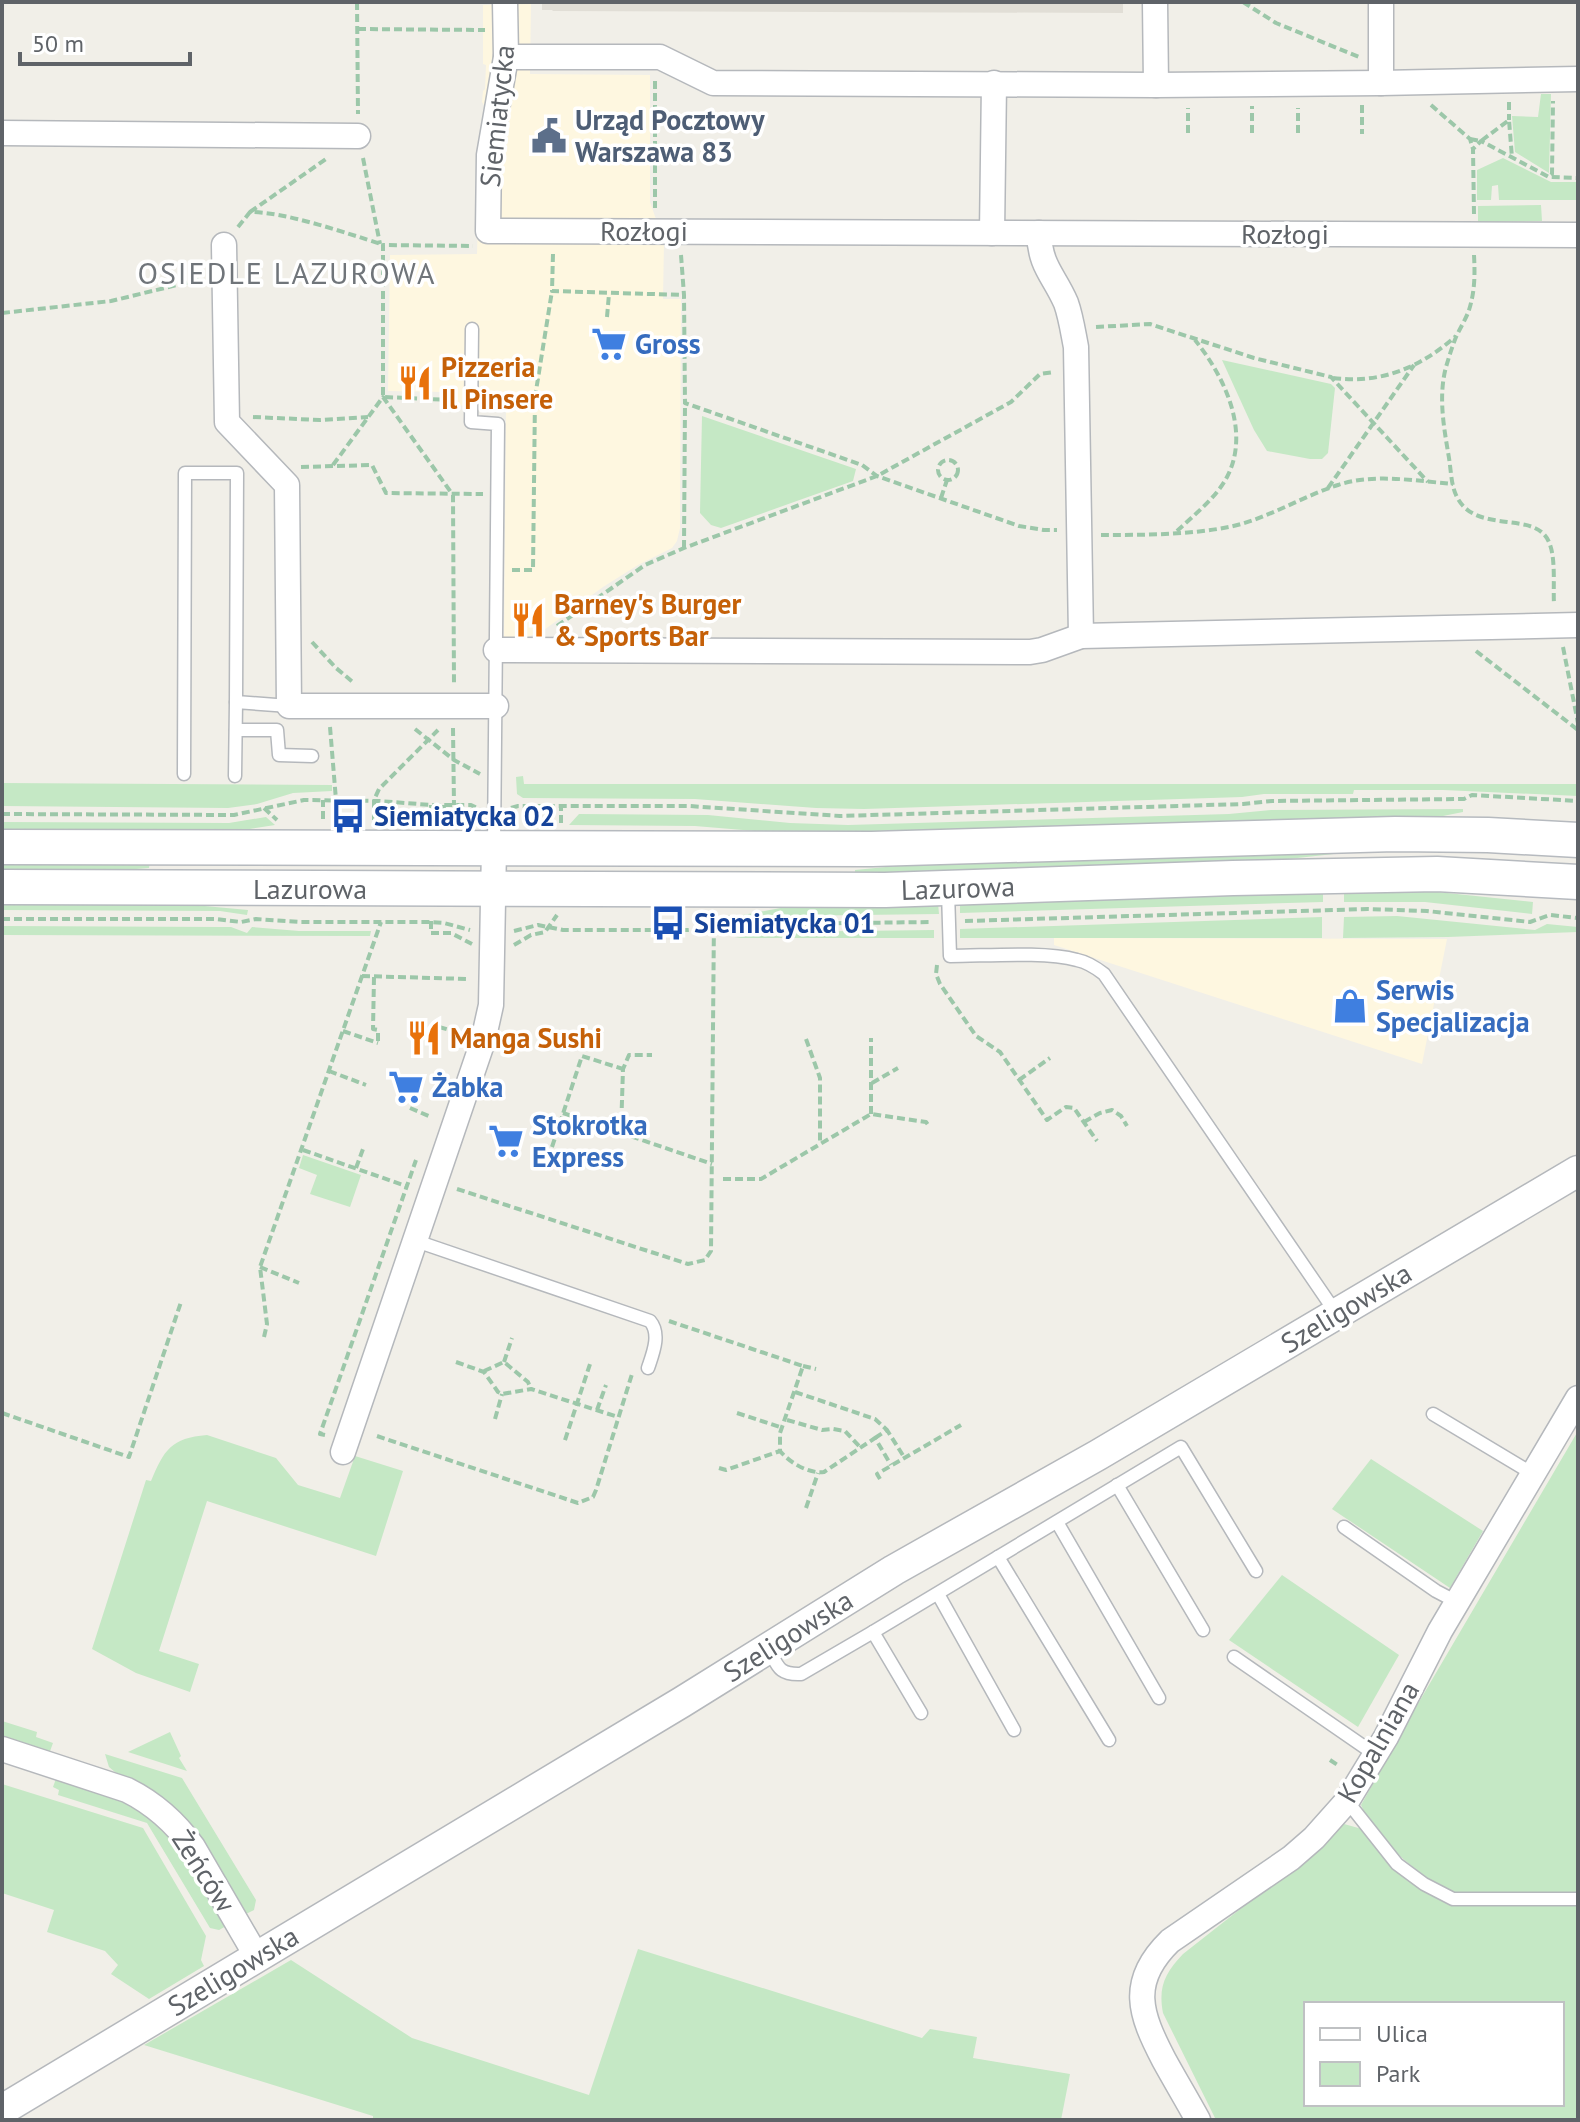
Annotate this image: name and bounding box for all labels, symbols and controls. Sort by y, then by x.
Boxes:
scale bar [20,16,190,66]
text: 50 m [32,28,84,59]
street label: Siemiatycka [471,43,522,189]
place label: Urząd Pocztowy Warszawa 83 [575,101,765,170]
public building icon: Urząd Pocztowy Warszawa 83 [530,117,568,155]
street label: Rozłogi [600,212,688,249]
street label: Rozłogi [1241,215,1329,252]
district label: OSIEDLE LAZUROWA [137,253,437,292]
supermarket icon: Gross [590,325,628,363]
place label: Gross [635,325,701,362]
place label: Pizzeria Il Pinsere [441,348,553,417]
restaurant icon: Pizzeria Il Pinsere [396,364,434,402]
place label: Barney's Burger & Sports Bar [554,585,741,654]
restaurant icon: Barney's Burger & Sports Bar [509,601,547,639]
bus stop icon: Siemiatycka 02 [329,797,367,835]
place label: Siemiatycka 02 [374,797,555,834]
street label: Lazurowa [900,867,1016,908]
street label: Lazurowa [253,870,367,907]
bus stop icon: Siemiatycka 01 [649,904,687,942]
place label: Siemiatycka 01 [694,904,875,941]
place label: Serwis Specjalizacja [1376,971,1530,1040]
shop icon: Serwis Specjalizacja [1331,987,1369,1025]
restaurant icon: Manga Sushi [405,1019,443,1057]
place label: Manga Sushi [450,1019,602,1056]
supermarket icon: Żabka [387,1068,425,1106]
place label: Żabka [432,1068,503,1105]
place label: Stokrotka Express [532,1106,648,1175]
supermarket icon: Stokrotka Express [487,1122,525,1160]
street label: Szeligowska [1274,1254,1418,1361]
street label: Szeligowska [716,1581,860,1690]
street label: Kopalniana [1328,1675,1427,1809]
street label: Żeńców [164,1823,245,1919]
street label: Szeligowska [161,1917,305,2024]
legend [1304,2002,1564,2106]
text: Ulica [1376,2018,1428,2049]
text: Park [1376,2058,1421,2089]

